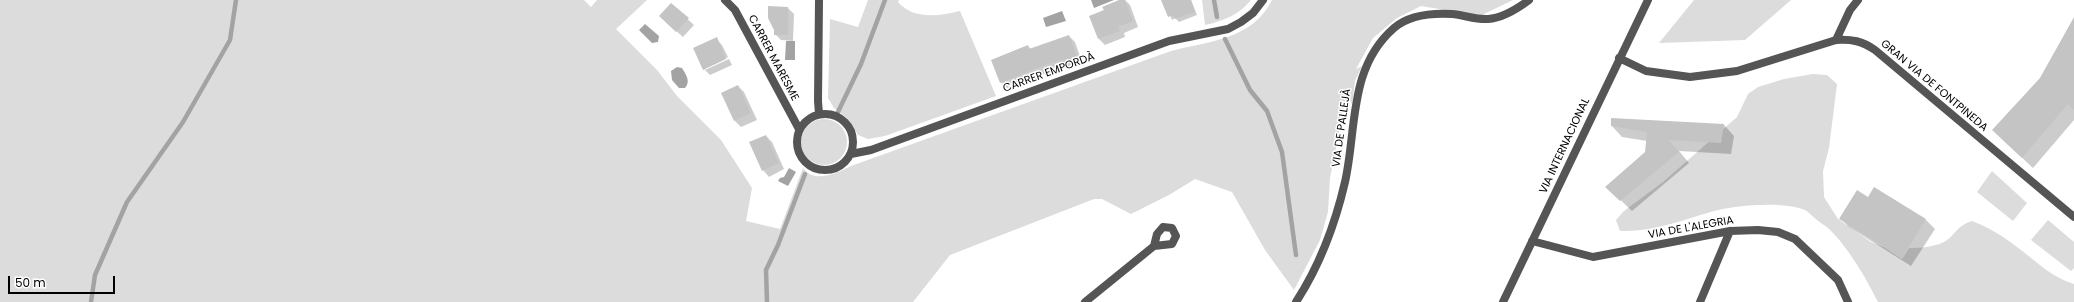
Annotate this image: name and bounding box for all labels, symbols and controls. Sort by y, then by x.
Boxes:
street label: CARRER MARESME [745,13,801,103]
street label: GRAN VIA DE FONTPINEDA [1878,37,1990,135]
street label: CARRER EMPORDÀ [1001,50,1097,96]
street label: VIA DE PALLEJÀ [1330,88,1354,168]
street label: VIA INTERNACIONAL [1537,96,1593,196]
street label: VIA DE L'ALEGRIA [1647,214,1735,242]
scale bar [10,268,117,294]
text: 50 m [15,274,46,291]

